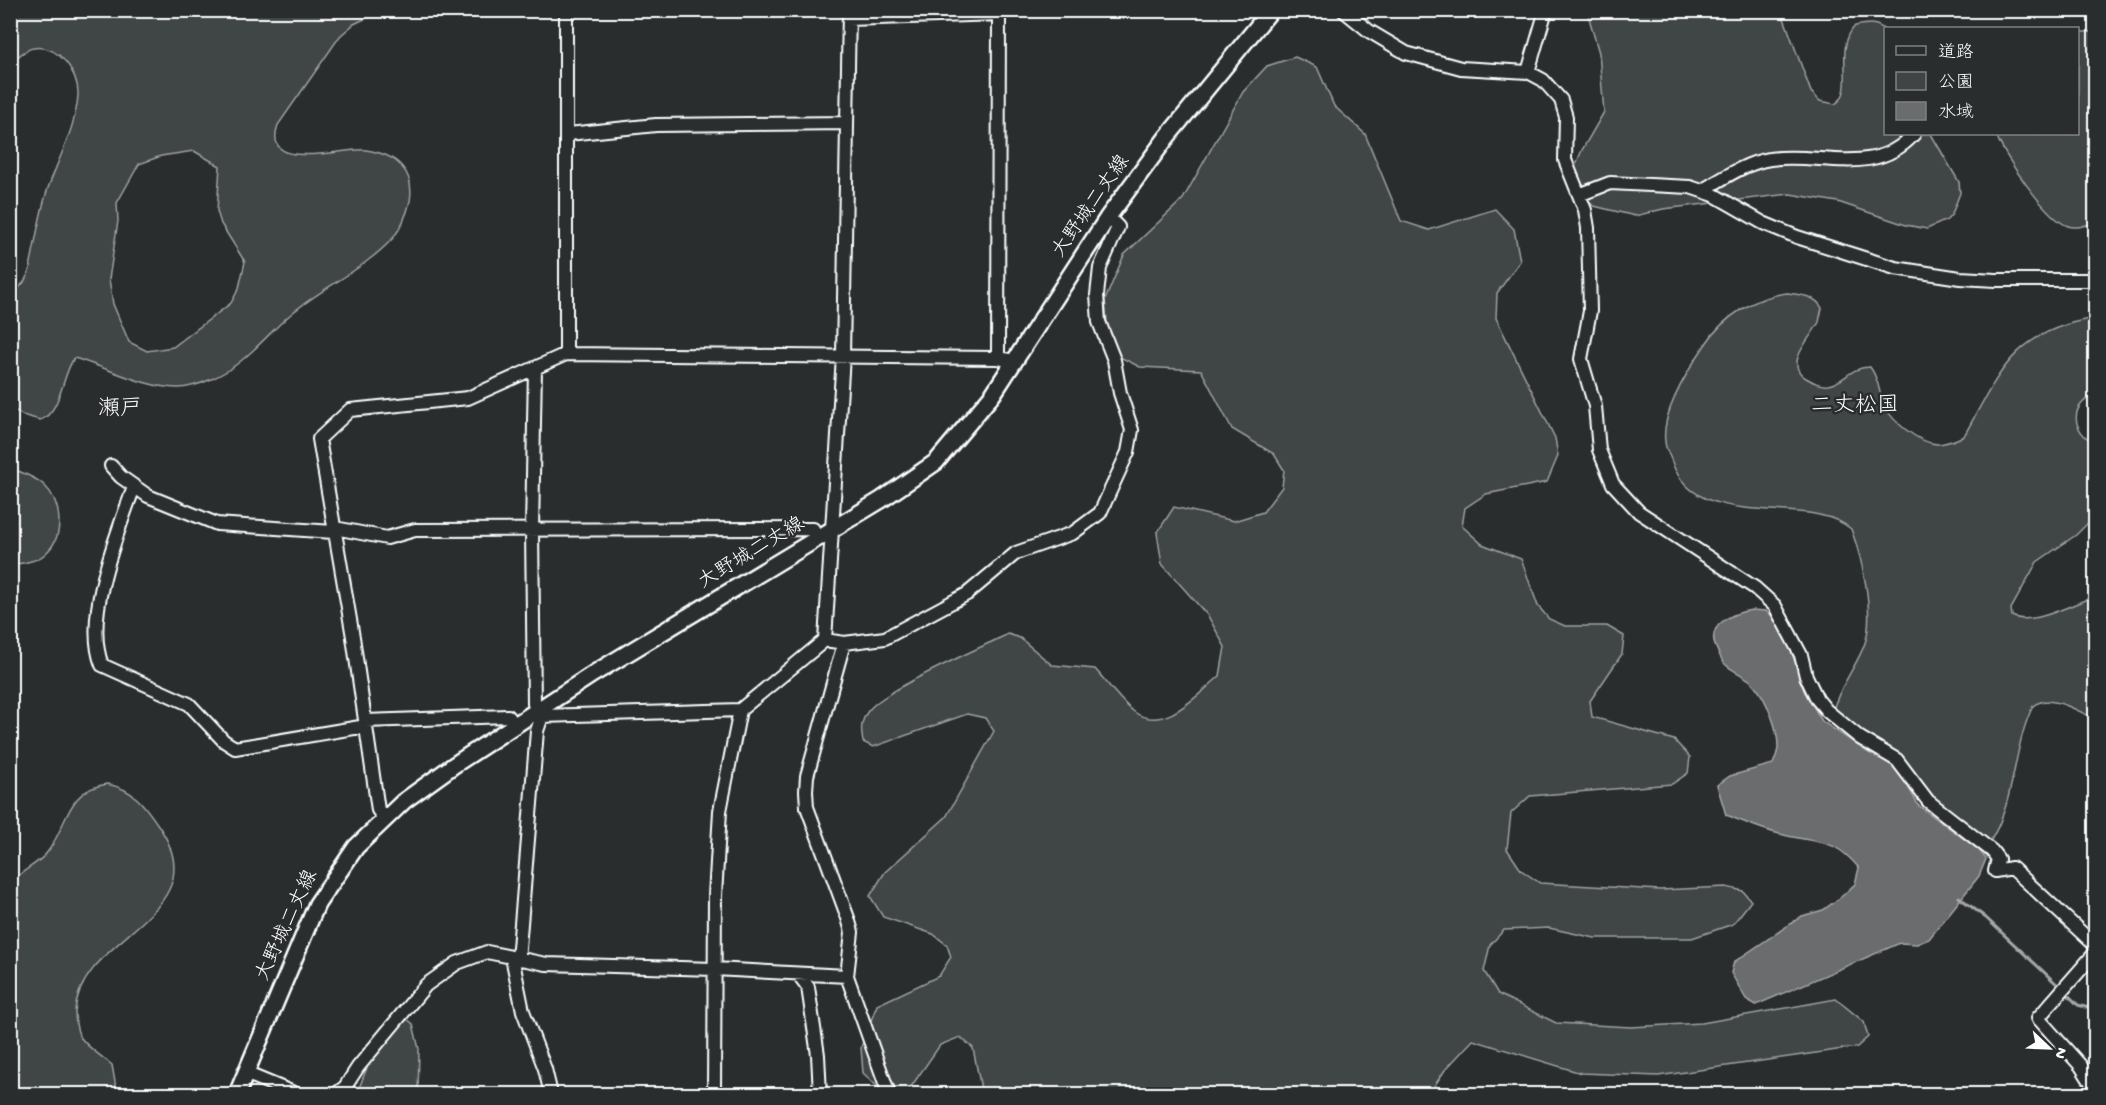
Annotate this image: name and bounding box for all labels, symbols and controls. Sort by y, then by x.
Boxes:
legend [1884,27,2079,135]
text: 道路 [1938,42,1974,64]
text: 公園 [1938,73,1974,94]
text: 水域 [1938,102,1974,124]
street label: 大野城二丈線 [1047,151,1136,263]
district label: 二丈松国 [1811,393,1899,420]
district label: 瀬戸 [98,396,142,423]
street label: 大野城二丈線 [694,512,809,595]
street label: 大野城二丈線 [251,866,324,985]
north arrow [2019,1018,2079,1078]
text: N [2049,1044,2070,1062]

